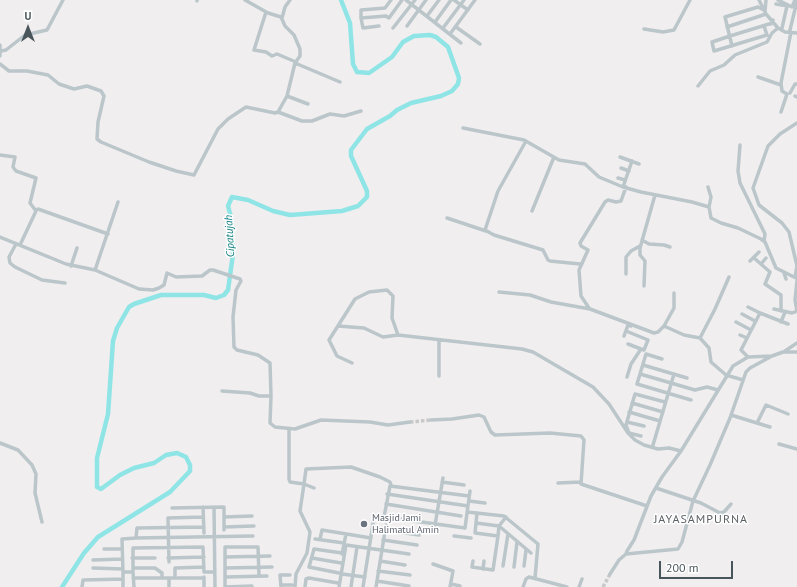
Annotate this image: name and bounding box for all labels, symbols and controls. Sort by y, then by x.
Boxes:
north arrow [8,8,48,48]
text: U [25,9,31,23]
water label: Cipatujah [222,214,238,258]
place label: Masjid Jami Halimatul Amin [372,512,439,536]
district label: JAYASAMPURNA [654,513,748,527]
marker: Masjid Jami Halimatul Amin [359,519,369,529]
scale bar [661,553,735,579]
text: 200 m [666,560,699,575]

